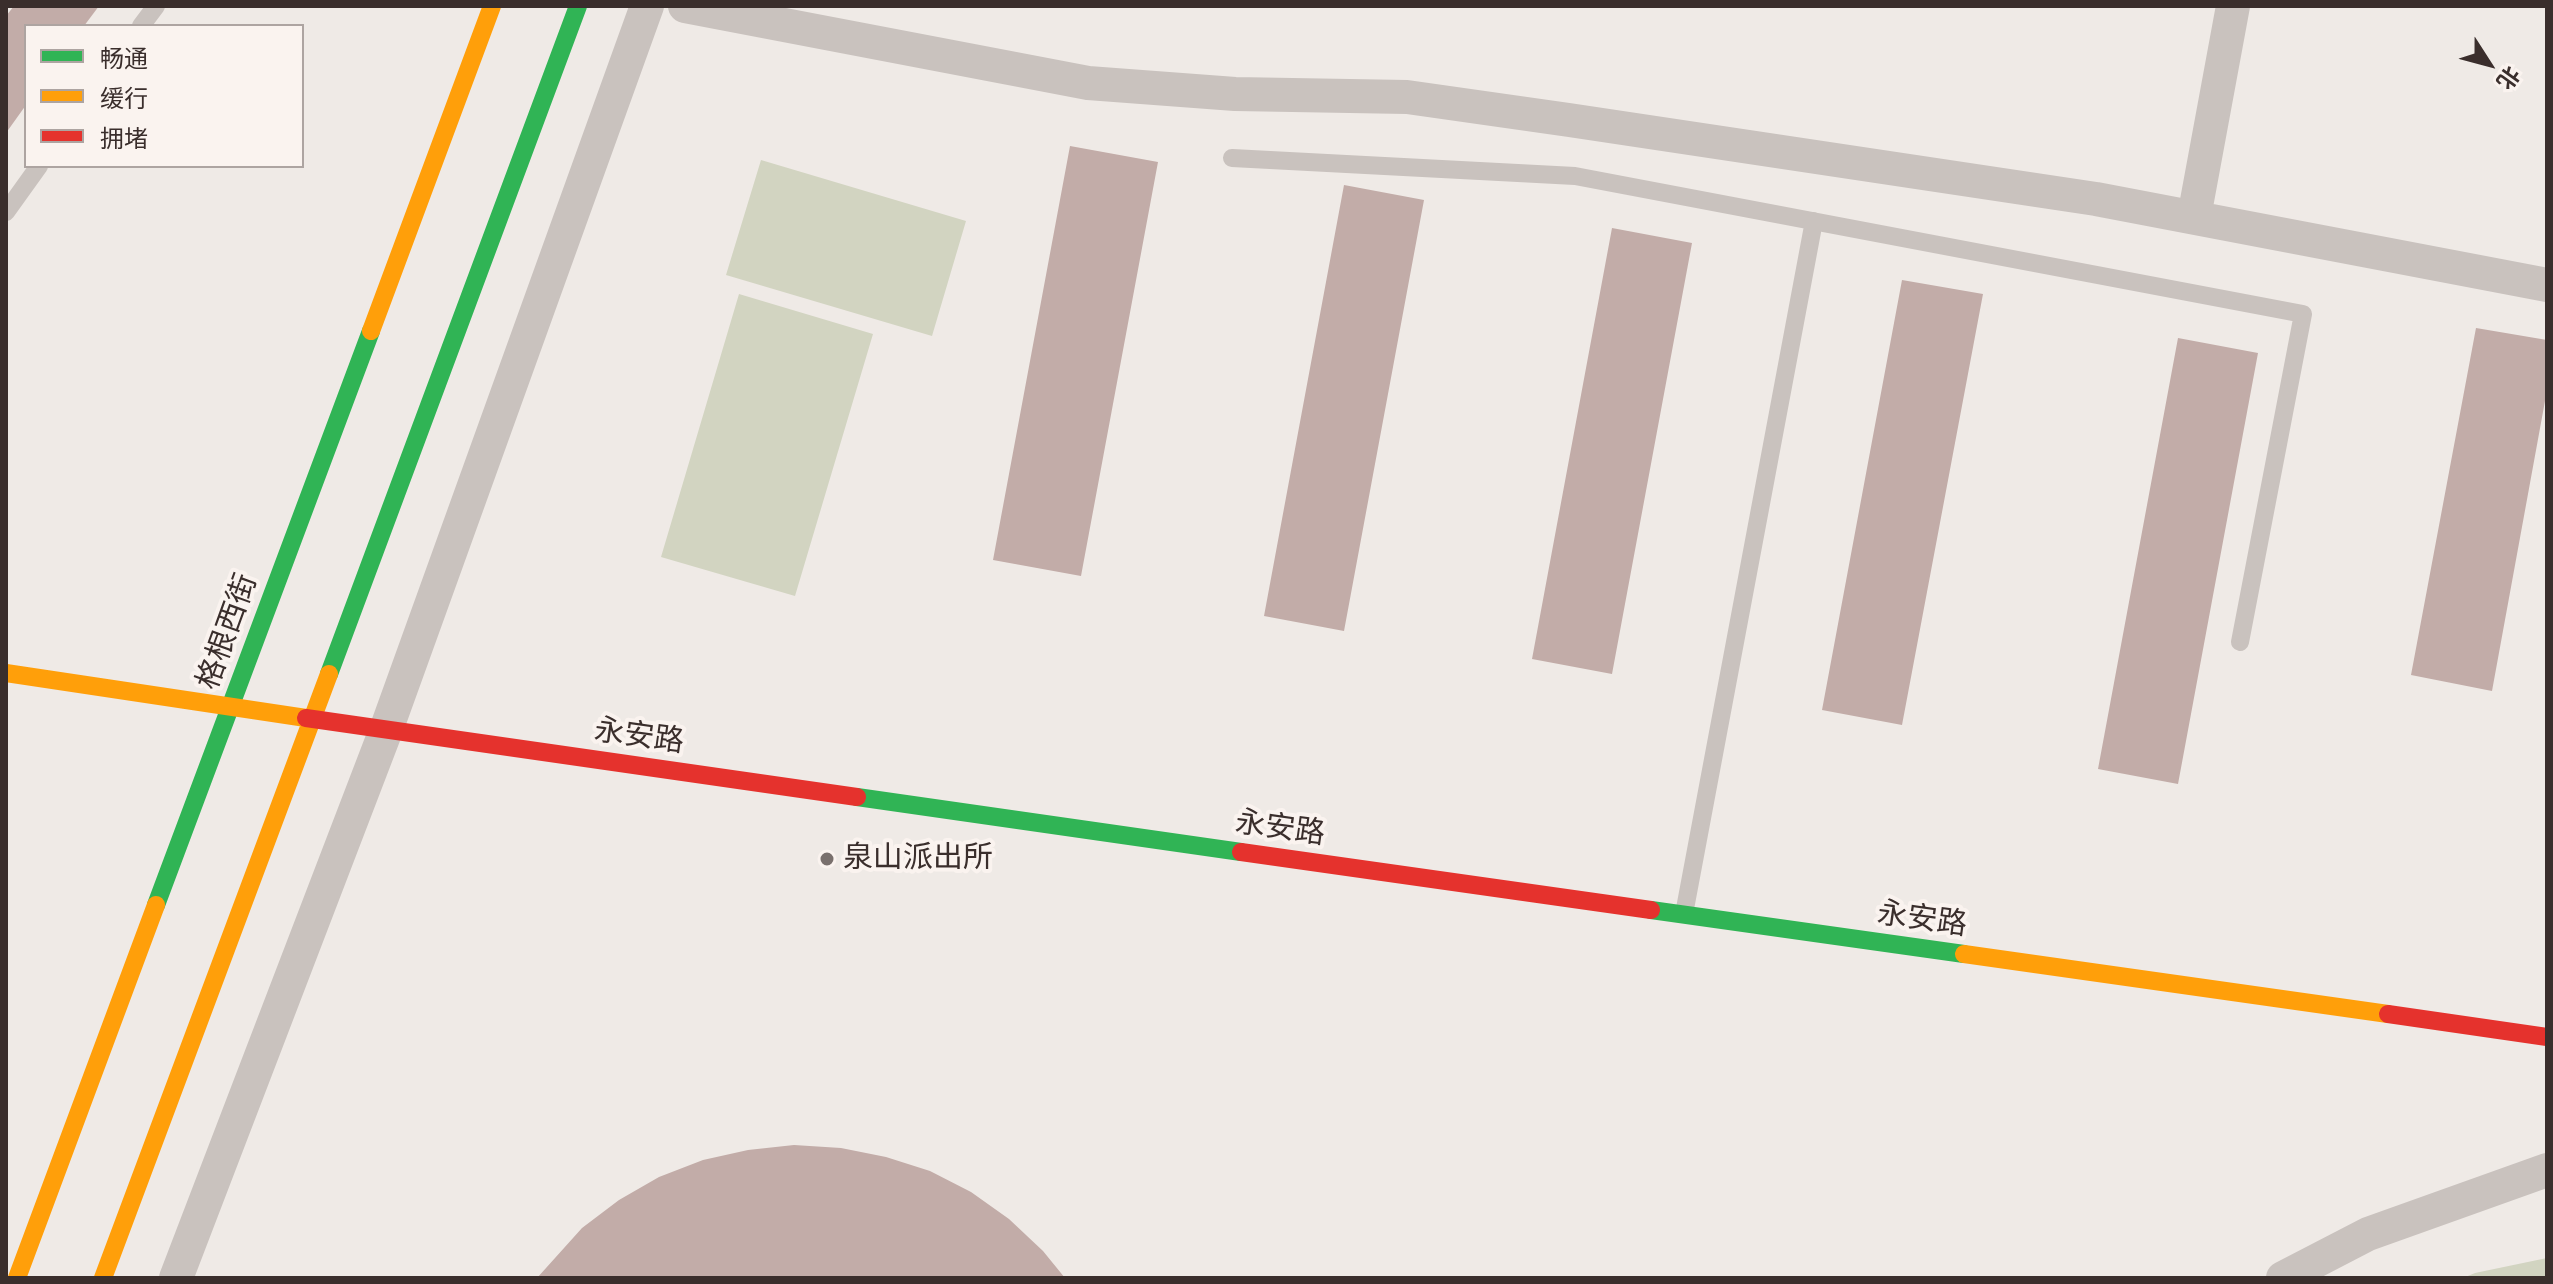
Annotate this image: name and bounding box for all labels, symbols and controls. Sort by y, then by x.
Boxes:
legend [24,24,304,168]
north arrow [2449,24,2529,104]
text: 畅通 [100,43,148,74]
text: 北 [2491,61,2526,95]
text: 缓行 [100,83,148,114]
text: 拥堵 [100,123,148,154]
street label: 格根西街 [191,569,265,695]
street label: 永安路 [592,713,686,761]
street label: 永安路 [1233,805,1327,853]
place label: 泉山派出所 [843,841,993,877]
marker: 泉山派出所 [818,850,836,868]
street label: 永安路 [1875,896,1969,944]

